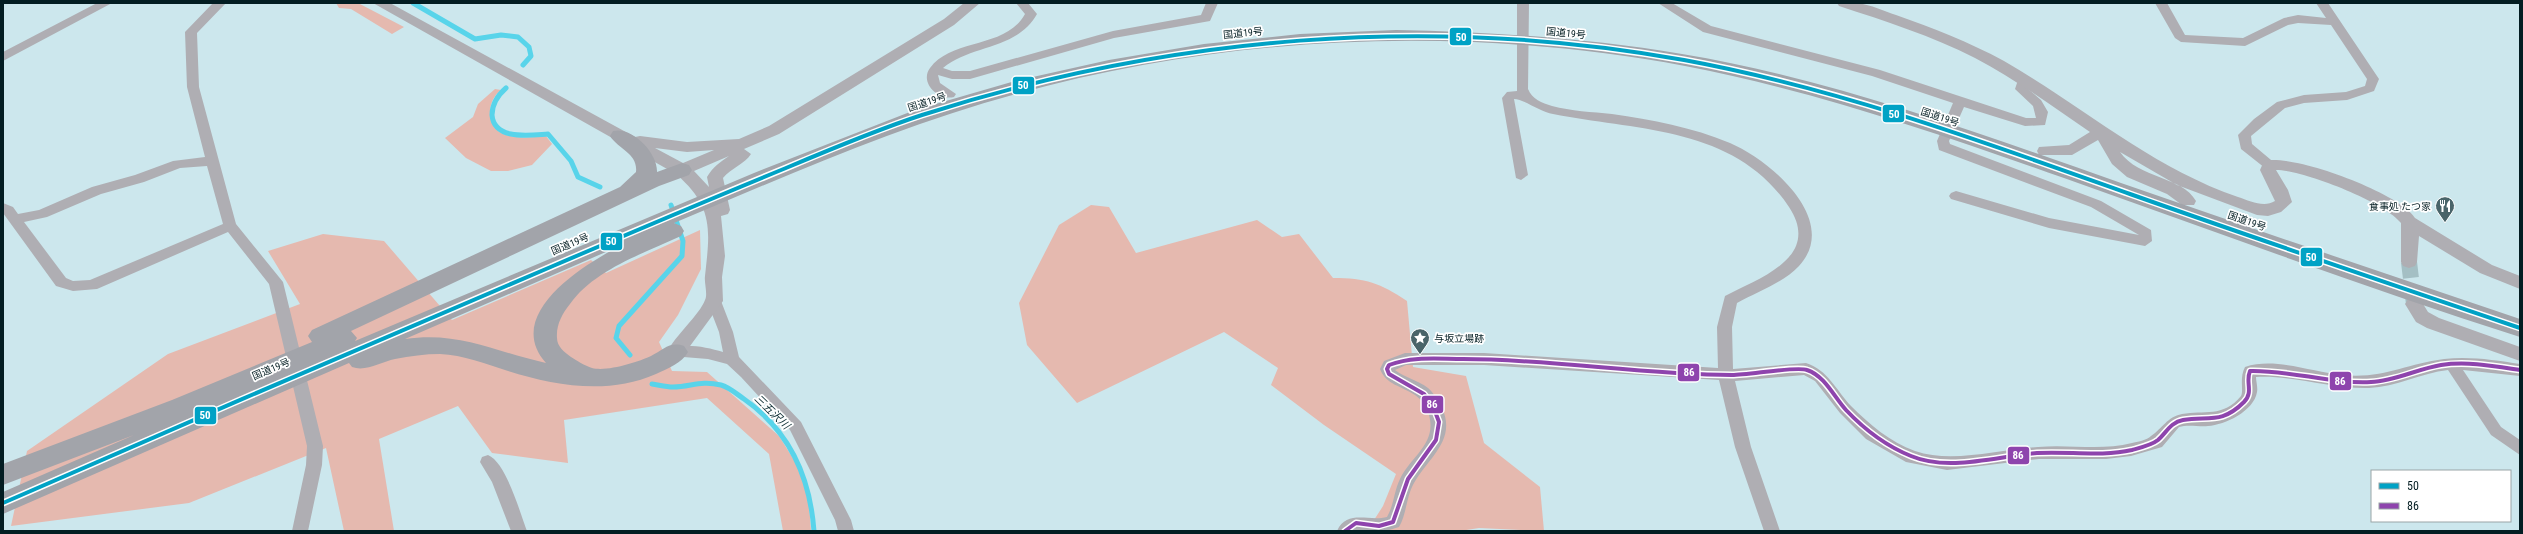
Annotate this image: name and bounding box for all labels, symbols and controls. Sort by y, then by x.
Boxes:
street label: 国道19号 [1223,25,1263,41]
street label: 国道19号 [1546,25,1586,41]
line badge: 50 [1449,27,1472,46]
text: 50 [1455,31,1467,44]
line badge: 50 [1012,76,1035,95]
text: 50 [1017,79,1029,92]
street label: 国道19号 [906,91,948,113]
line badge: 50 [1882,104,1905,123]
street label: 国道19号 [1919,106,1961,128]
text: 50 [1888,108,1900,121]
restaurant icon: 食事処 たつ家 [2434,195,2456,223]
place label: 食事処 たつ家 [2369,201,2431,212]
street label: 国道19号 [2226,209,2268,233]
street label: 国道19号 [549,231,591,257]
line badge: 50 [600,232,623,251]
text: 50 [605,235,617,248]
line badge: 50 [2300,247,2323,267]
text: 50 [2305,251,2317,264]
place icon: 与坂立場跡 [1409,327,1431,355]
place label: 与坂立場跡 [1434,333,1484,344]
street label: 国道19号 [250,356,292,382]
line badge: 86 [1677,363,1700,382]
text: 86 [1683,366,1695,379]
line badge: 86 [2329,371,2352,391]
text: 86 [2334,375,2346,388]
water label: 三五沢川 [752,392,793,433]
line badge: 86 [1421,395,1444,414]
text: 86 [1426,398,1438,411]
line badge: 50 [194,406,217,425]
text: 50 [199,409,211,422]
line badge: 86 [2007,446,2030,465]
text: 86 [2012,449,2024,462]
legend [2371,470,2511,522]
text: 50 [2407,479,2419,493]
text: 86 [2407,499,2419,513]

